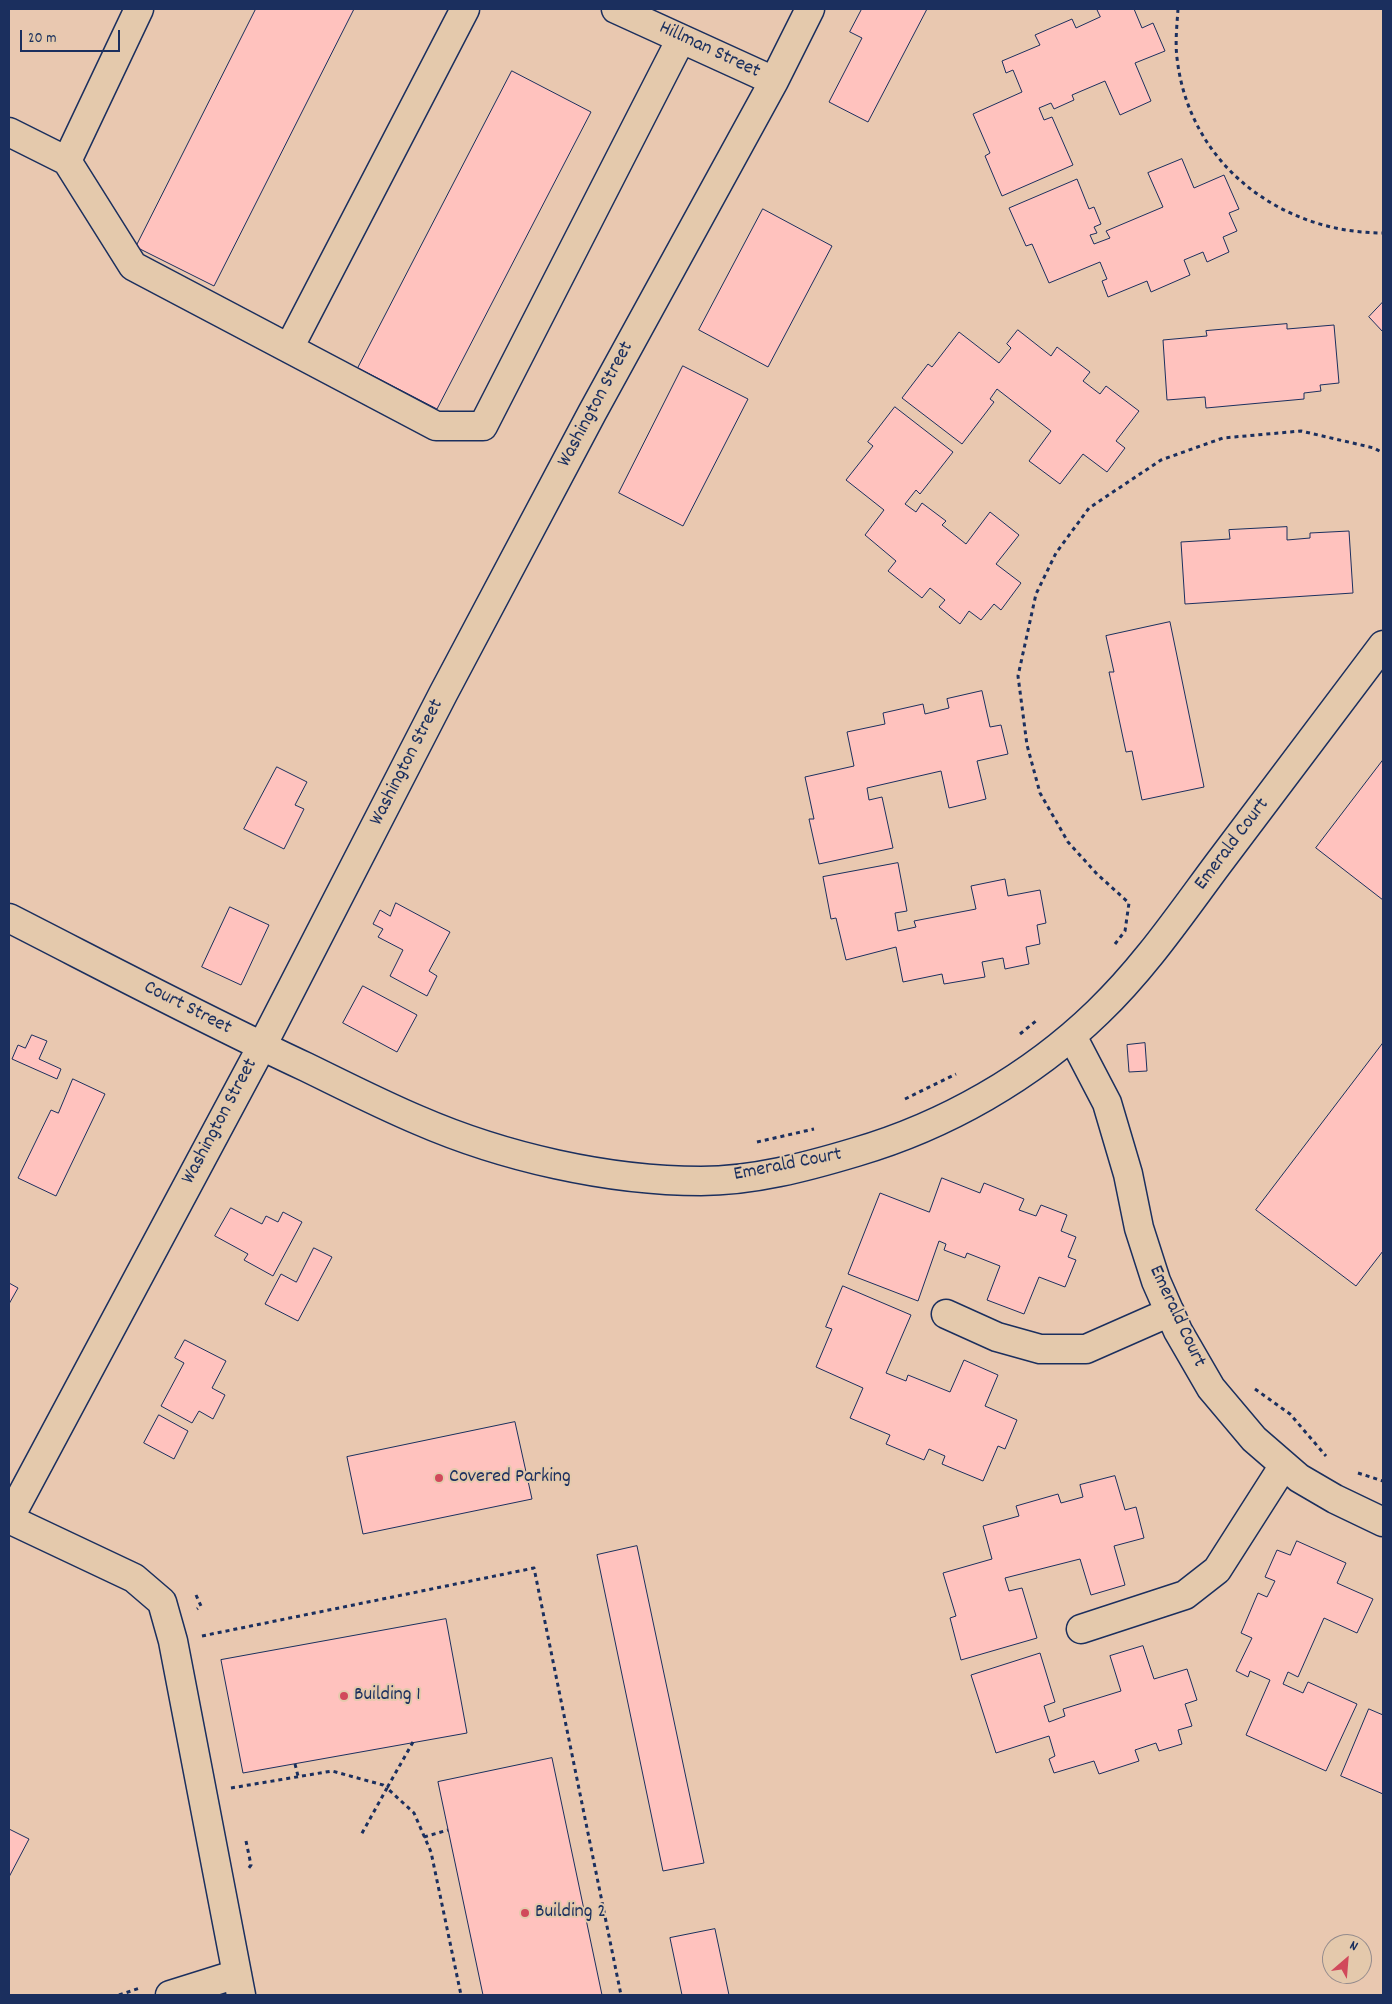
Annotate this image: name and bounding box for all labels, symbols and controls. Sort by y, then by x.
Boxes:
street label: Hillman Street [655,17,763,85]
scale bar [22,20,122,52]
text: 20 m [28,28,56,50]
street label: Washington Street [554,338,640,472]
street label: Washington Street [366,696,450,830]
street label: Emerald Court [1191,794,1275,896]
street label: Court Street [139,977,235,1041]
street label: Washington Street [178,1055,264,1189]
street label: Emerald Court [732,1144,844,1188]
street label: Emerald Court [1142,1262,1210,1372]
place label: Covered Parking [449,1466,571,1490]
marker: Covered Parking [433,1472,445,1484]
place label: Building 1 [354,1684,421,1708]
marker: Building 1 [338,1690,350,1702]
place label: Building 2 [535,1901,606,1925]
marker: Building 2 [519,1907,531,1919]
north arrow [1322,1934,1372,1984]
text: N [1346,1936,1361,1957]

